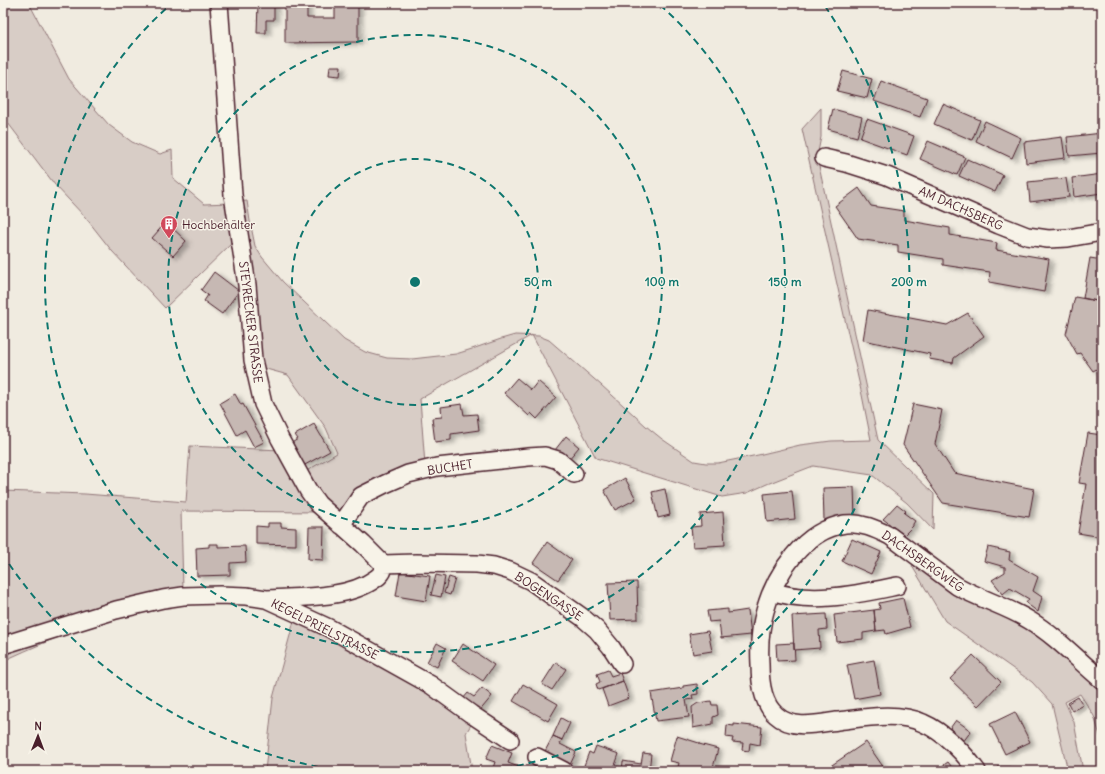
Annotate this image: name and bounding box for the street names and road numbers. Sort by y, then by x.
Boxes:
street label: AM DACHSBERG [916,183,1006,233]
street label: STEYRECKER STRASSE [236,260,266,384]
street label: BUCHET [426,456,474,478]
street label: DACHSBERGWEG [879,527,967,595]
street label: BOGENGASSE [512,568,586,624]
street label: KEGELPRIELSTRASSE [269,595,381,663]

